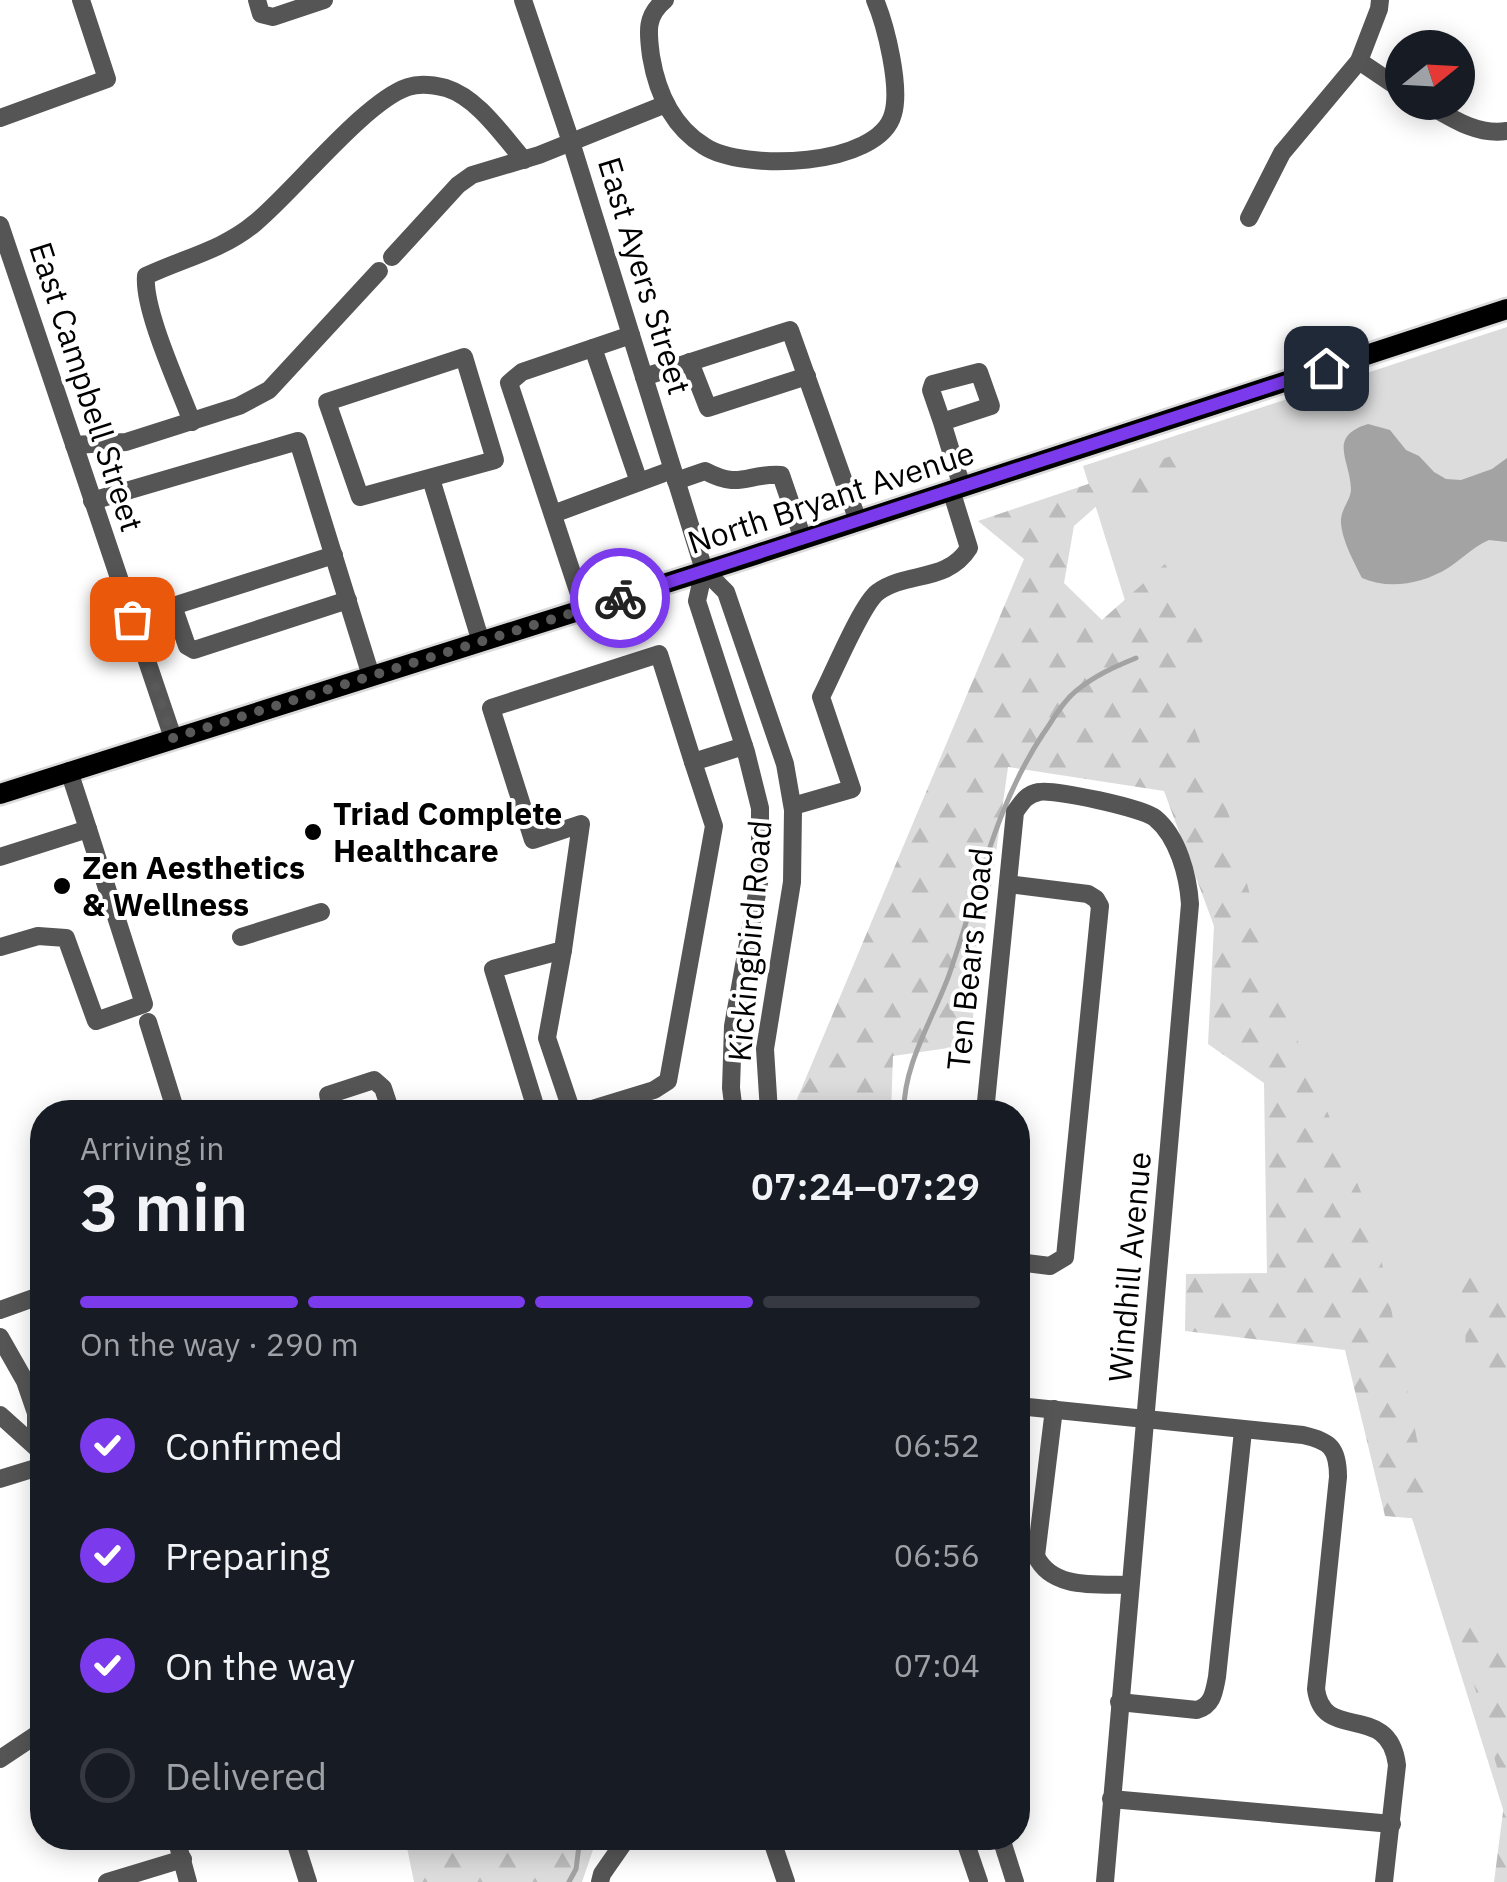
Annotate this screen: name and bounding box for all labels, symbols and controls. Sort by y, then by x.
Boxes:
north arrow [1385,30,1475,120]
map controls [1385,30,1475,120]
street label: East Ayers Street [589,152,701,399]
street label: East Campbell Street [20,237,154,537]
pin [1284,326,1369,411]
icon: home [1299,341,1354,396]
street label: North Bryant Avenue [682,431,979,563]
courier [570,548,670,648]
icon: bike [593,571,648,626]
pin [90,577,175,662]
icon: bag [105,592,160,647]
place label: Triad Complete Healthcare [333,792,562,871]
street label: Kickingbird Road [718,818,780,1063]
marker: Triad Complete Healthcare [302,821,324,843]
place label: Zen Aesthetics & Wellness [82,846,305,925]
street label: Ten Bears Road [936,846,1002,1072]
marker: Zen Aesthetics & Wellness [51,875,73,897]
text: Arriving in [80,1127,225,1169]
street label: Windhill Avenue [1098,1150,1160,1384]
text: 07:24–07:29 [751,1161,980,1210]
text: 3 min [80,1164,248,1249]
text: On the way · 290 m [80,1323,359,1365]
icon: check [80,1418,135,1473]
text: Confirmed [165,1421,343,1470]
text: 06:52 [894,1424,980,1466]
icon: check [80,1528,135,1583]
text: Preparing [165,1531,330,1580]
text: 06:56 [894,1534,980,1576]
icon: check [80,1638,135,1693]
text: On the way [165,1641,355,1690]
text: 07:04 [894,1644,980,1686]
text: Delivered [165,1751,327,1800]

